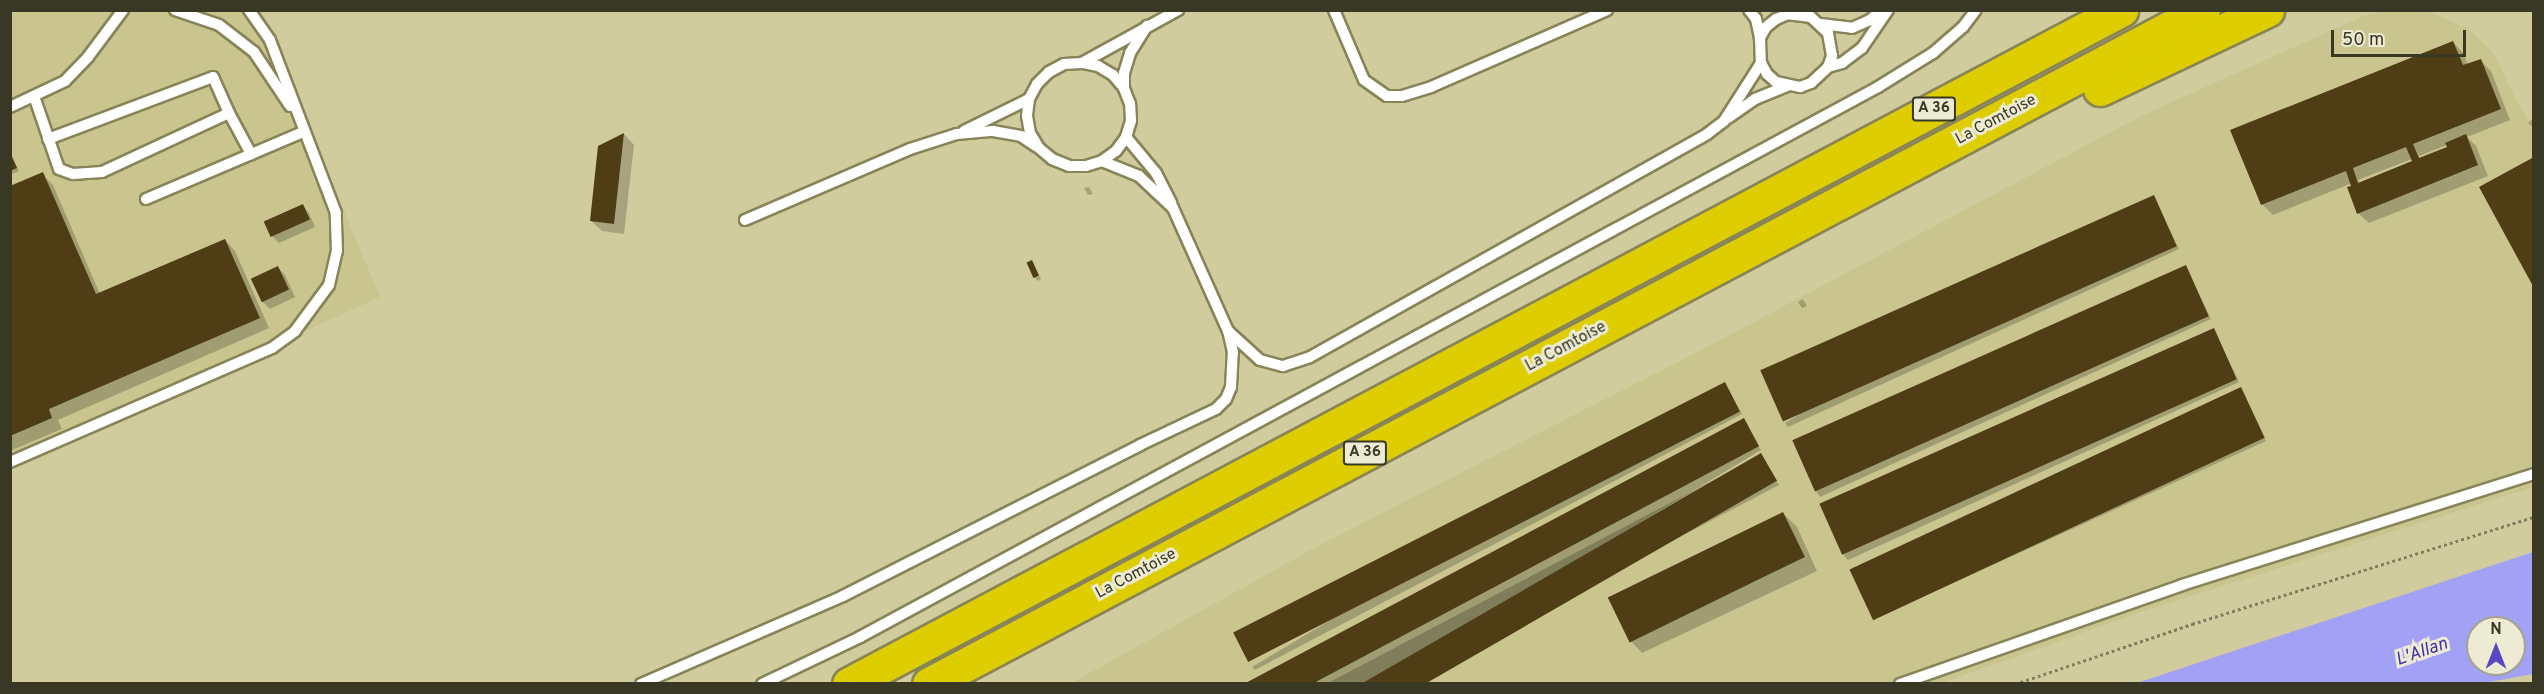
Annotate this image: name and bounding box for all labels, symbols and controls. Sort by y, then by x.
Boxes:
scale bar [2334,18,2469,56]
text: 50 m [2342,29,2384,52]
street label: La Comtoise [1952,91,2040,149]
road number: A 36 [1912,97,1956,121]
street label: La Comtoise [1522,318,1610,376]
road number: A 36 [1342,441,1388,465]
street label: La Comtoise [1092,545,1180,603]
north arrow [2466,616,2526,676]
text: N [2490,620,2502,640]
water label: L'Allan [2393,634,2451,672]

